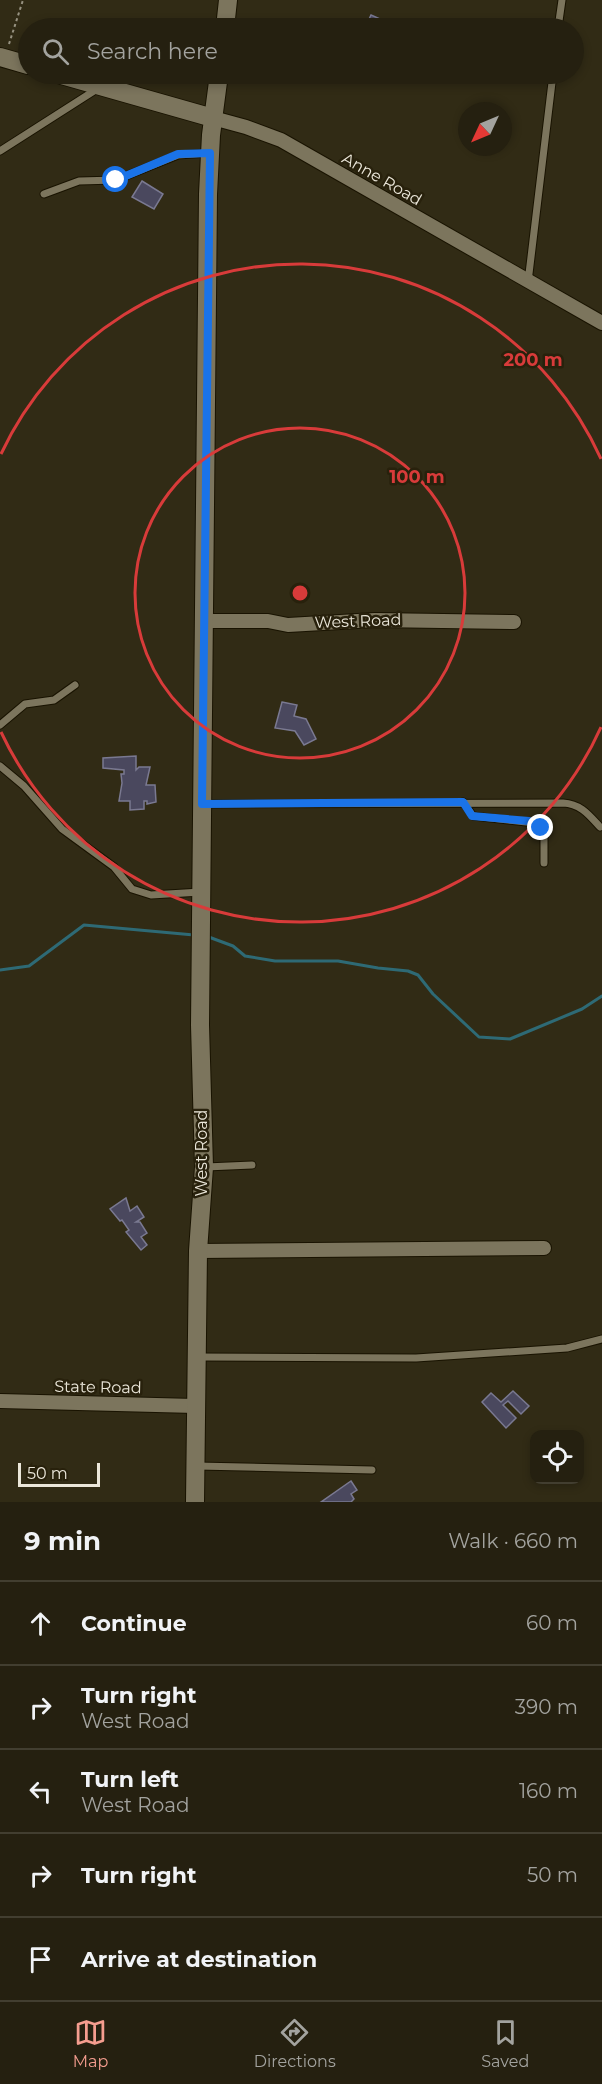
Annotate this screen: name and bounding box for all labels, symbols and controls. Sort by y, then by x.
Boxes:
search box [18,18,584,84]
icon: search [39,35,72,68]
text: Search here [87,38,218,65]
north arrow [458,102,512,156]
street label: Anne Road [339,149,425,209]
route start [102,166,128,192]
text: 200 m [503,349,563,371]
text: 100 m [389,466,445,488]
centre of rings [290,583,310,603]
street label: West Road [314,610,402,632]
route end [527,814,553,840]
street label: West Road [192,1110,211,1196]
street label: State Road [54,1377,142,1397]
map controls [530,1430,584,1484]
button: locate [530,1430,584,1484]
scale bar [18,1460,100,1488]
text: 50 m [27,1464,68,1483]
text: 9 min [24,1525,101,1557]
text: Walk · 660 m [448,1529,578,1553]
icon: ahead [24,1607,57,1640]
text: Continue [81,1610,187,1637]
text: 60 m [526,1611,578,1635]
text: Turn right [81,1682,196,1709]
icon: right [24,1691,57,1724]
text: 390 m [515,1695,578,1719]
text: West Road [81,1709,190,1733]
text: Turn left [81,1766,179,1793]
icon: left [24,1775,57,1808]
text: 160 m [519,1779,578,1803]
text: West Road [81,1793,190,1817]
icon: right [24,1859,57,1892]
text: Turn right [81,1862,196,1889]
text: 50 m [527,1863,578,1887]
icon: arrive [24,1943,57,1976]
text: Arrive at destination [81,1946,317,1973]
tab: Map [73,2016,108,2071]
tab: Directions [254,2016,336,2071]
tab: Saved [481,2016,529,2071]

